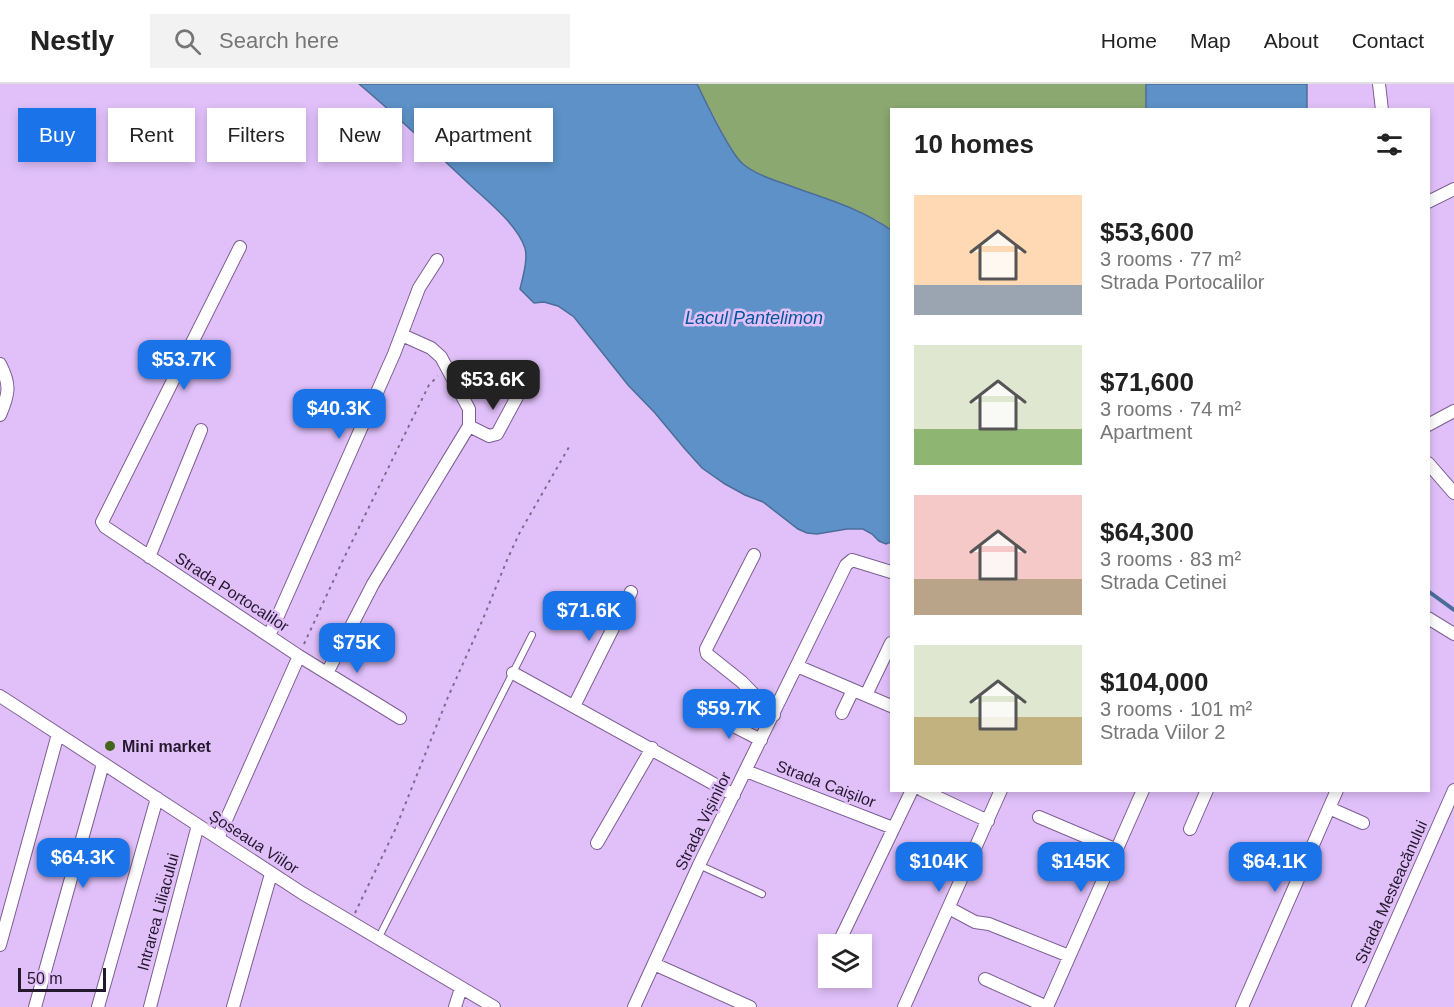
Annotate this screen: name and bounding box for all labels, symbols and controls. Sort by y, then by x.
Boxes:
search box [150,14,570,68]
text: Nestly [30,25,114,56]
icon: search [171,25,204,58]
text: Search here [219,28,339,53]
text: Home [1101,29,1157,52]
text: Map [1190,29,1231,52]
text: About [1264,29,1319,52]
text: Contact [1352,29,1424,52]
chip: Buy [18,108,96,162]
chip: Rent [108,108,195,162]
chip: Filters [207,108,306,162]
chip: New [318,108,402,162]
chip: Apartment [414,108,553,162]
icon: filters [1373,128,1406,161]
text: 10 homes [914,129,1034,159]
text: $53,600 [1100,217,1194,247]
icon: home [962,219,1034,291]
text: 3 rooms · 77 m² [1100,248,1241,270]
text: Strada Portocalilor [1100,271,1265,293]
water label: Lacul Pantelimon [685,308,823,328]
pin: $53.7K [135,340,233,391]
text: $53.7K [152,348,216,370]
pin: $53.6K [444,360,542,411]
text: $71,600 [1100,367,1194,397]
text: $53.6K [461,368,525,390]
icon: home [962,369,1034,441]
pin: $40.3K [290,389,388,440]
text: $40.3K [307,397,371,419]
text: 3 rooms · 74 m² [1100,398,1241,420]
text: Apartment [1100,421,1192,443]
text: $64,300 [1100,517,1194,547]
icon: home [962,519,1034,591]
text: 3 rooms · 83 m² [1100,548,1241,570]
street label: Strada Portocalilor [172,549,292,635]
text: Strada Cetinei [1100,571,1227,593]
pin: $71.6K [540,591,638,642]
text: $71.6K [557,599,621,621]
pin: $75K [321,623,393,674]
text: $75K [333,631,381,653]
text: $104,000 [1100,667,1208,697]
icon: home [962,669,1034,741]
pin: $59.7K [680,689,778,740]
text: $59.7K [697,697,761,719]
text: 3 rooms · 101 m² [1100,698,1252,720]
text: Strada Viilor 2 [1100,721,1225,743]
place label: Mini market [122,738,212,755]
marker: Mini market [103,739,117,753]
street label: Strada Caișilor [774,757,879,811]
street label: Strada Vișinilor [672,768,734,873]
street label: Șoseaua Viilor [206,807,302,878]
street label: Strada Mesteacănului [1352,818,1430,966]
pin: $64.3K [34,838,132,889]
pin: $104K [897,842,981,893]
pin: $145K [1039,842,1123,893]
pin: $64.1K [1226,842,1324,893]
text: $64.3K [51,846,115,868]
text: $104K [910,850,968,872]
text: $145K [1052,850,1110,872]
text: $64.1K [1243,850,1307,872]
street label: Intrarea Liliacului [134,851,182,973]
map controls [818,934,872,988]
button: layers [818,934,872,988]
scale bar [18,965,106,992]
text: 50 m [27,970,63,987]

